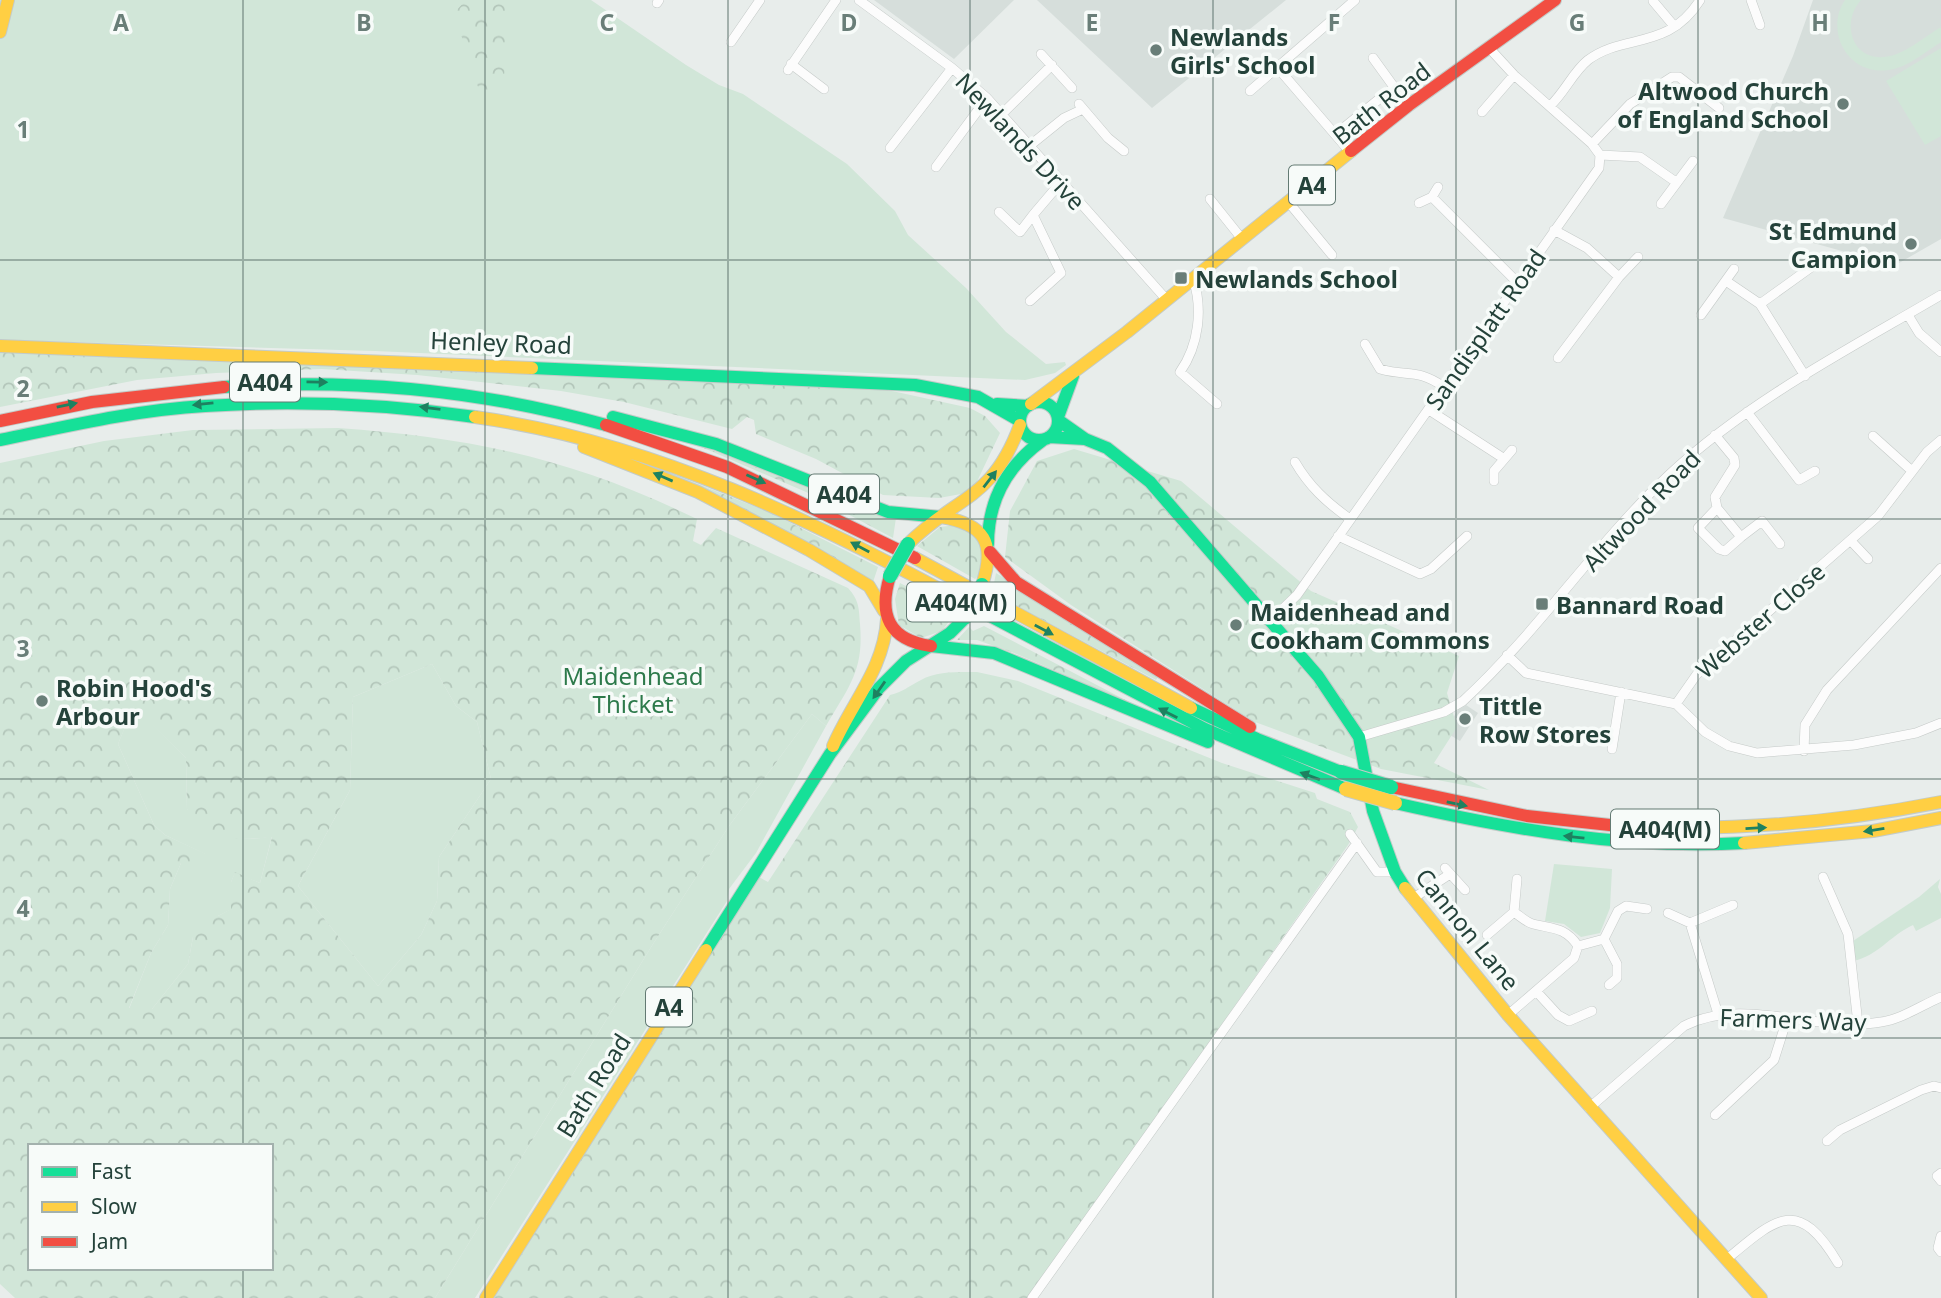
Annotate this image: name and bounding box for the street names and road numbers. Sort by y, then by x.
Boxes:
street label: Bath Road [1325,54,1437,152]
street label: Newlands Drive [949,65,1093,217]
road number: A4 [1289,166,1335,204]
street label: Sandisplatt Road [1417,242,1553,416]
street label: Henley Road [430,323,572,361]
road number: A404 [230,362,300,402]
street label: Altwood Road [1575,442,1707,578]
road number: A404 [809,474,879,514]
street label: Webster Close [1688,555,1832,685]
road number: A404(M) [907,582,1015,622]
road number: A404(M) [1611,810,1719,848]
street label: Cannon Lane [1409,861,1527,997]
road number: A4 [646,988,692,1026]
street label: Farmers Way [1719,1000,1868,1038]
street label: Bath Road [548,1027,638,1143]

